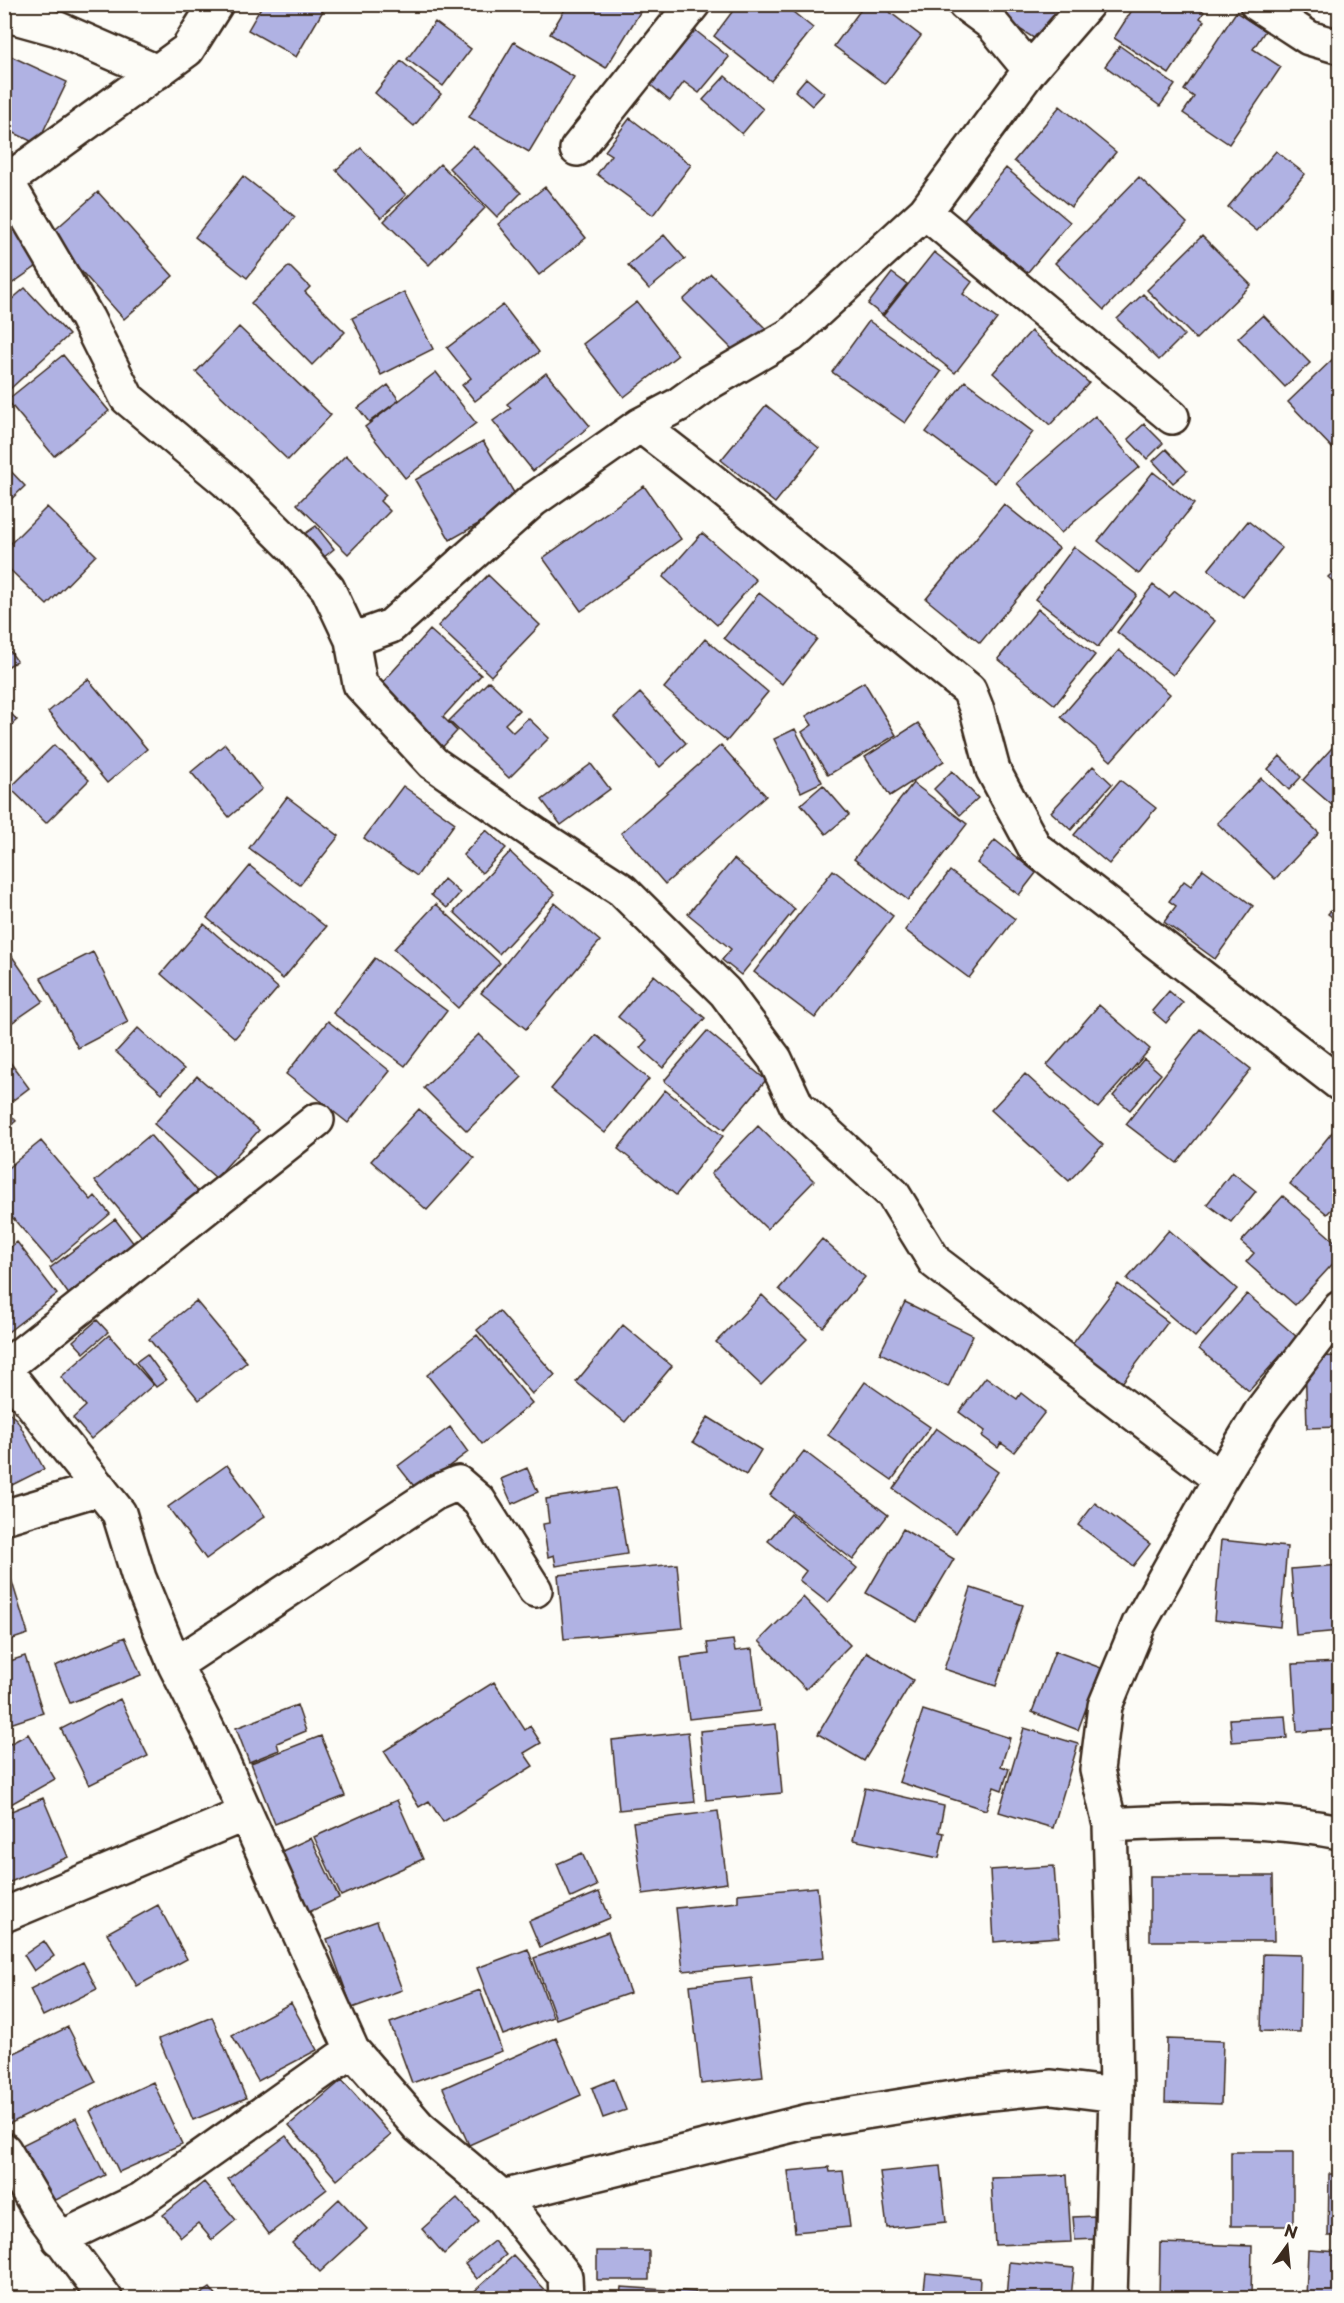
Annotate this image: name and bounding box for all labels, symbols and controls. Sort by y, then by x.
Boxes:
north arrow [1257,2216,1317,2276]
text: N [1282,2217,1300,2244]

